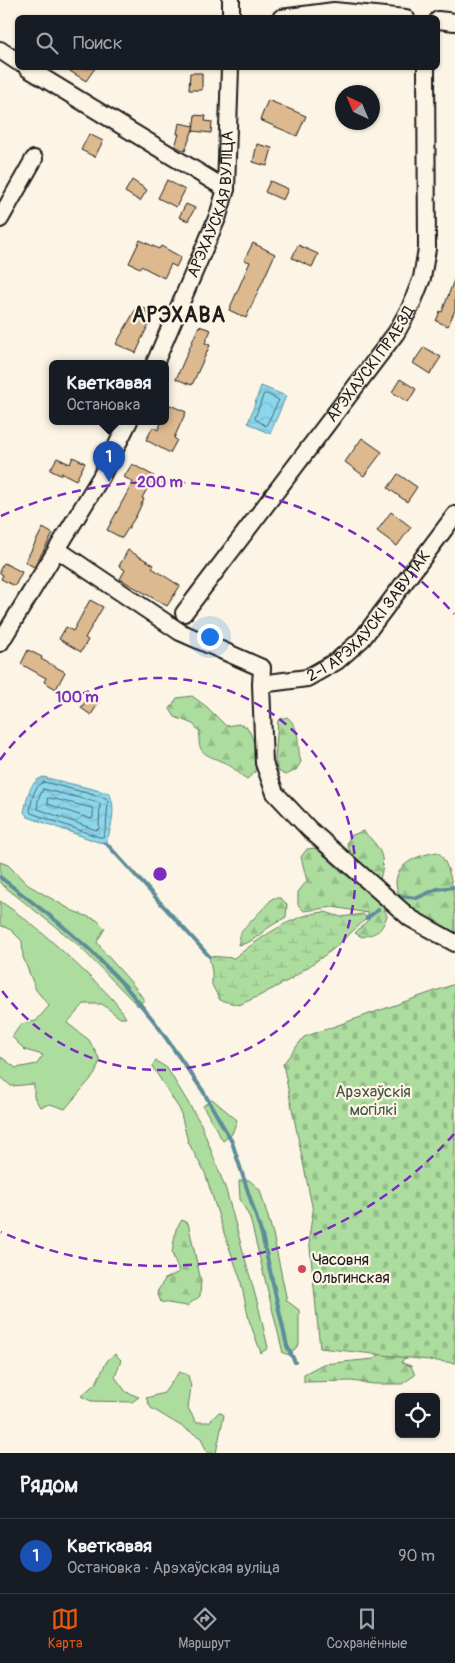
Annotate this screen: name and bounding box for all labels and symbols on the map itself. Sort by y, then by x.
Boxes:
north arrow [335,85,380,130]
street label: АРЭХАЎСКАЯ ВУЛІЦА [183,130,238,281]
district label: АРЭХАВА [132,302,226,329]
street label: АРЭХАЎСКІ ПРАЕЗД [322,302,419,426]
pin: 1 [93,441,125,482]
text: 200 m [137,473,183,492]
street label: 2-І АРЭХАЎСКІ ЗАВУЛАК [303,547,435,686]
your location [197,624,223,650]
text: 100 m [56,688,98,707]
centre of rings [151,865,169,883]
park label: Арэхаўскія могілкі [335,1082,411,1120]
place label: Часовня Ольгинская [312,1250,390,1288]
marker: Часовня Ольгинская [296,1263,308,1275]

